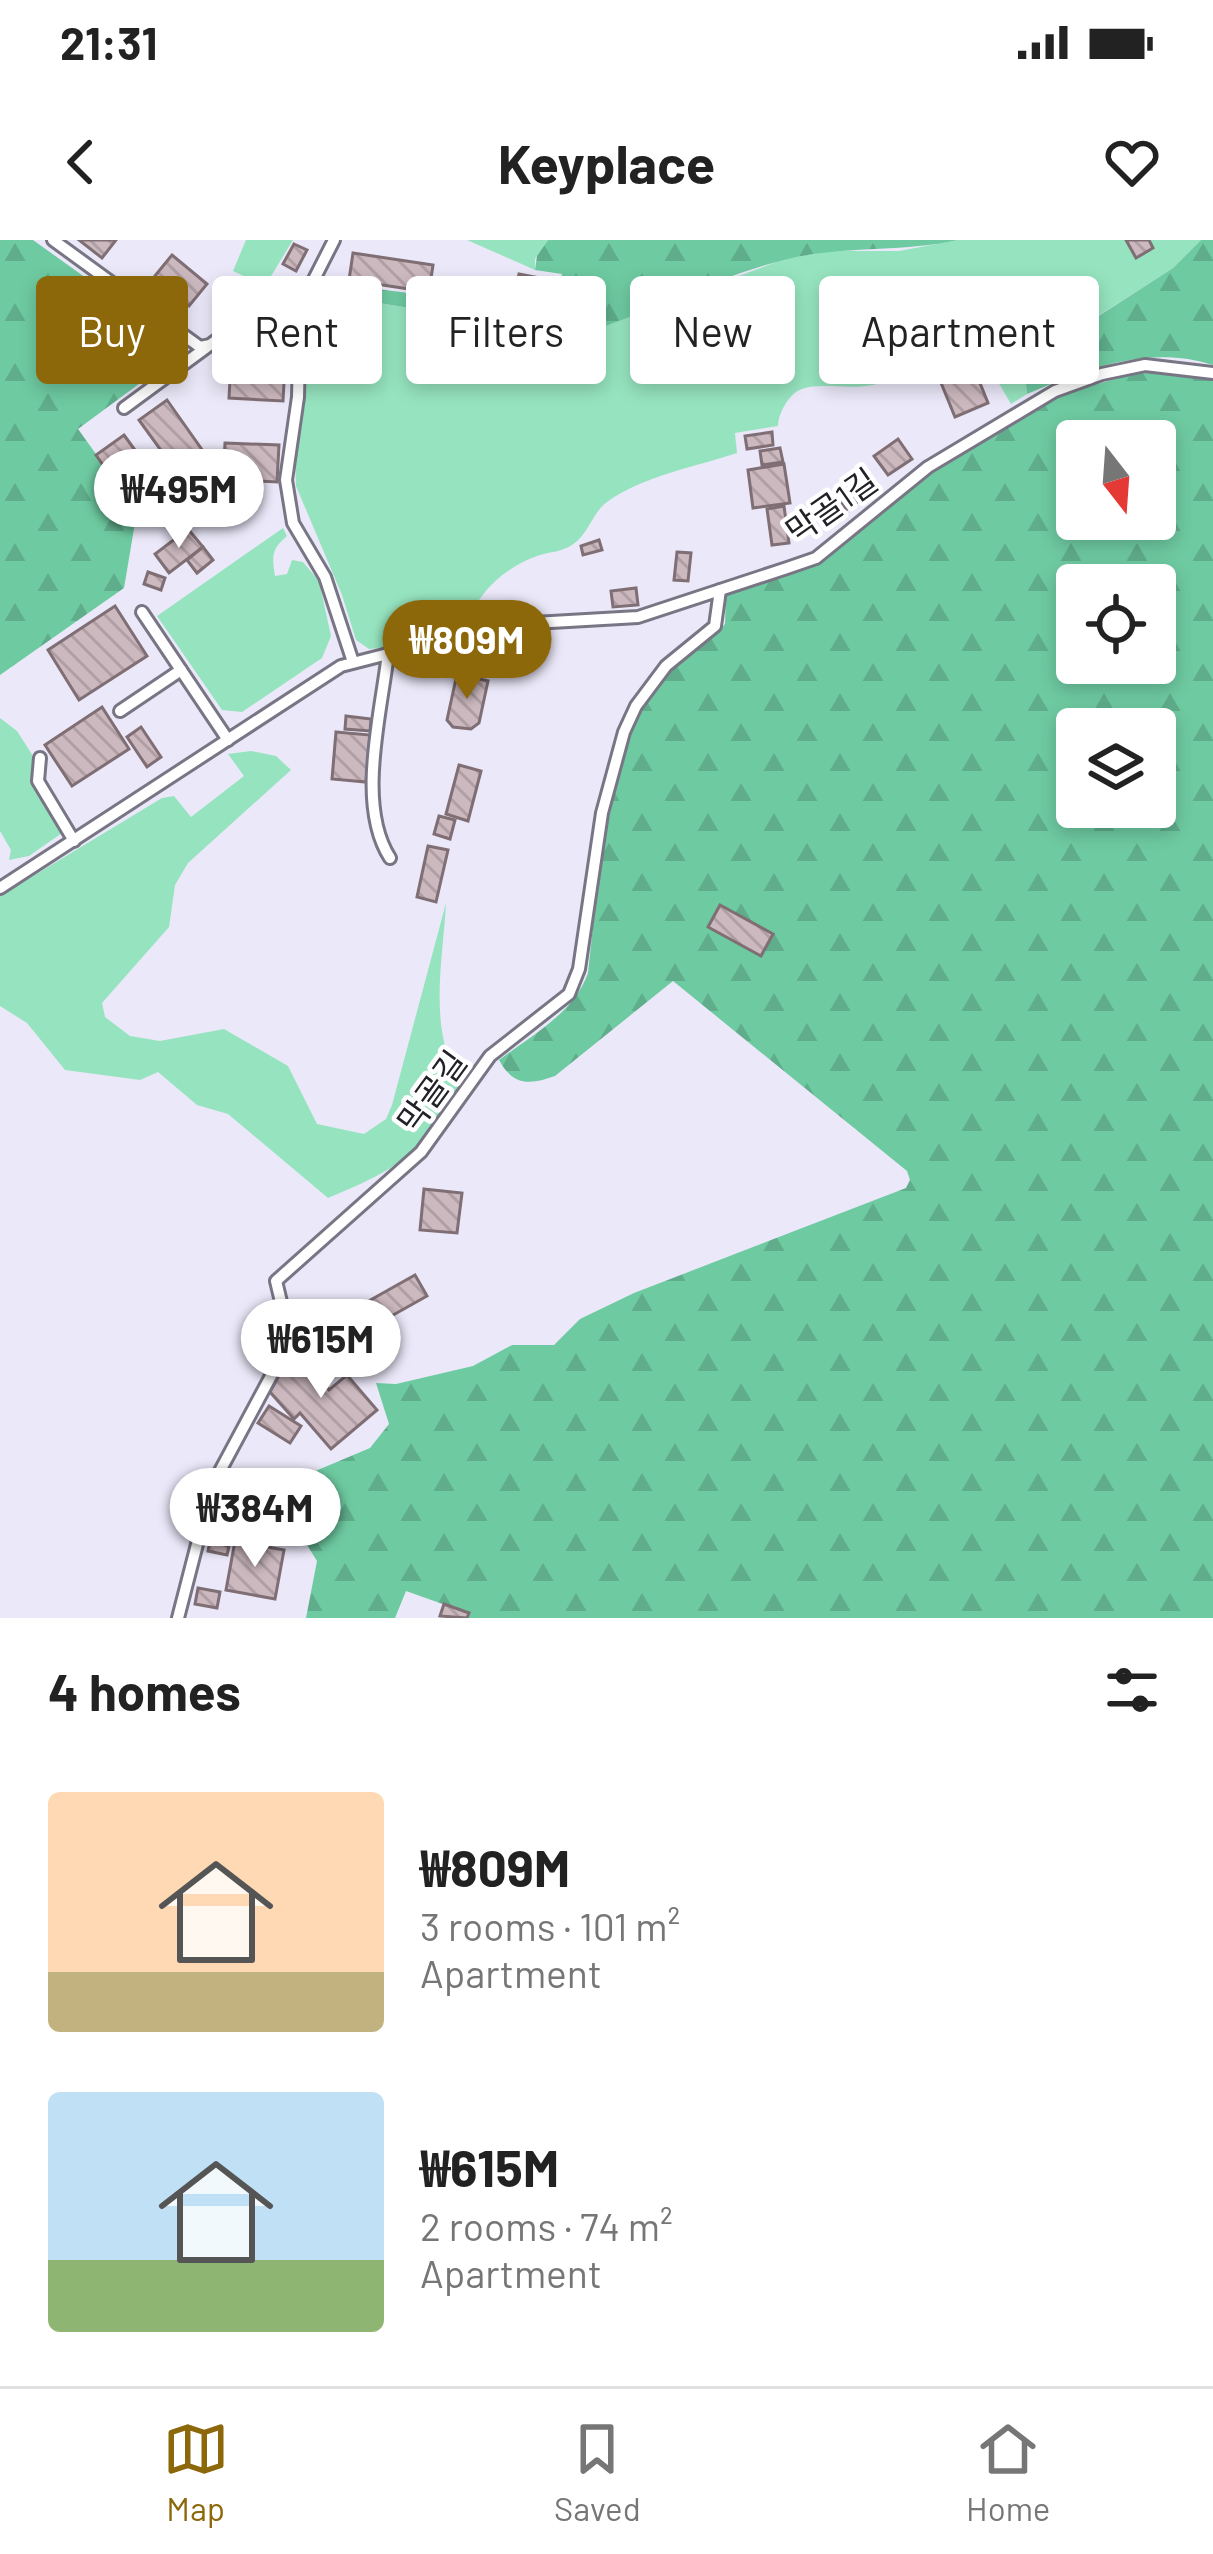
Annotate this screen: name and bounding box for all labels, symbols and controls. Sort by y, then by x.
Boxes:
text: 21:31 [60,15,157,69]
icon: back [48,129,114,195]
icon: heart [1099,129,1165,195]
text: Keyplace [498,130,715,195]
chip: Buy [36,276,188,384]
chip: Rent [212,276,382,384]
chip: Filters [406,276,606,384]
chip: New [630,276,795,384]
chip: Apartment [819,276,1099,384]
north arrow [1056,420,1176,540]
map controls [1056,420,1176,828]
pin: ₩495M [95,449,263,551]
street label: 막골1길 [777,459,885,551]
text: ₩495M [121,464,237,511]
button: locate [1056,564,1176,684]
pin: ₩809M [383,600,551,702]
text: ₩809M [410,615,524,662]
button: layers [1056,708,1176,828]
street label: 막골길 [388,1042,474,1140]
pin: ₩615M [237,1299,405,1401]
text: ₩615M [268,1314,374,1361]
pin: ₩384M [171,1468,339,1570]
text: ₩384M [197,1483,313,1530]
icon: filters [1099,1657,1165,1723]
text: 4 homes [48,1660,241,1721]
text: ₩809M [420,1836,570,1897]
icon: home [144,1840,288,1984]
text: 3 rooms · 101 m² [420,1902,680,1949]
text: Apartment [420,1949,602,1996]
text: ₩615M [420,2136,559,2197]
icon: home [144,2140,288,2284]
text: 2 rooms · 74 m² [420,2202,673,2249]
text: Apartment [420,2249,602,2296]
tab: Map [163,2416,229,2528]
tab: Saved [554,2416,641,2528]
tab: Home [966,2416,1050,2528]

